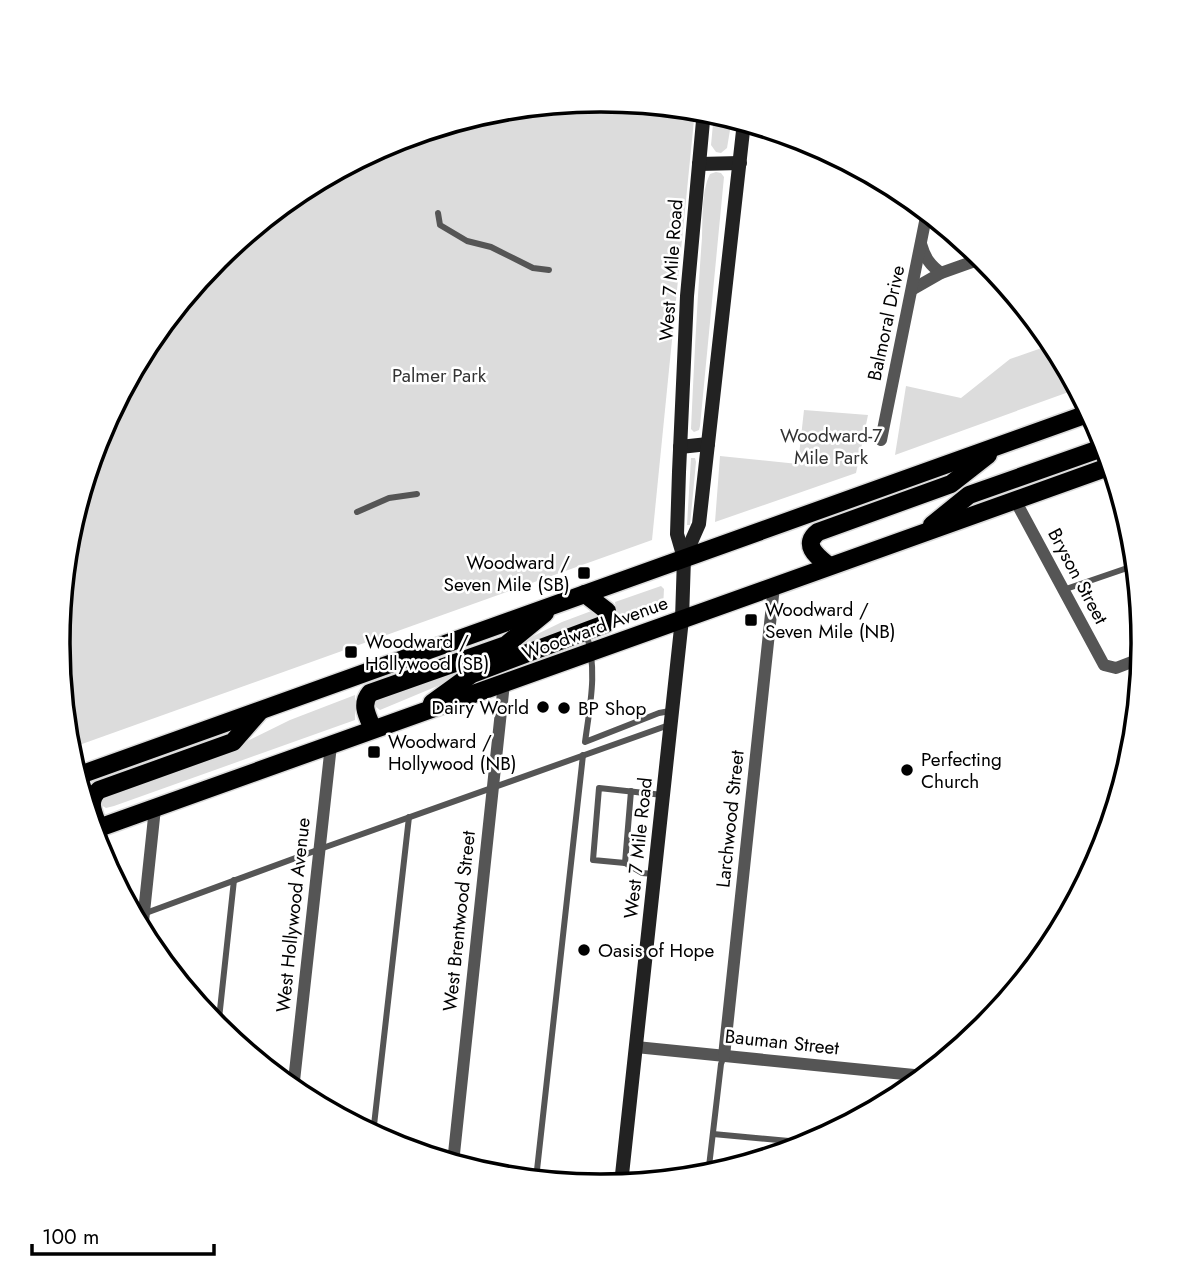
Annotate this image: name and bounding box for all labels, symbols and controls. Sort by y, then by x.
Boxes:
street label: West 7 Mile Road [653,198,689,342]
street label: Balmoral Drive [861,263,911,383]
park label: Palmer Park [392,362,487,389]
park label: Woodward-7 Mile Park [780,422,882,471]
street label: Bryson Street [1041,523,1115,629]
place label: Woodward / Seven Mile (SB) [444,549,570,598]
marker: Woodward / Seven Mile (SB) [576,565,592,581]
street label: Woodward Avenue [518,589,672,667]
place label: Woodward / Seven Mile (NB) [765,596,896,645]
marker: Woodward / Seven Mile (NB) [743,612,759,628]
place label: Woodward / Hollywood (SB) [365,628,489,677]
marker: Woodward / Hollywood (SB) [343,644,359,660]
place label: Dairy World [431,694,529,721]
place label: BP Shop [578,695,646,722]
marker: Dairy World [535,699,551,715]
marker: BP Shop [556,700,572,716]
place label: Woodward / Hollywood (NB) [388,728,517,777]
marker: Woodward / Hollywood (NB) [366,744,382,760]
place label: Perfecting Church [921,746,1002,795]
street label: Larchwood Street [709,748,751,889]
marker: Perfecting Church [899,762,915,778]
street label: West 7 Mile Road [617,776,659,920]
street label: West Hollywood Avenue [269,816,317,1014]
street label: West Brentwood Street [436,829,482,1013]
place label: Oasis of Hope [598,937,714,964]
marker: Oasis of Hope [576,942,592,958]
street label: Bauman Street [724,1023,841,1061]
scale bar [32,1212,214,1256]
text: 100 m [42,1222,99,1252]

